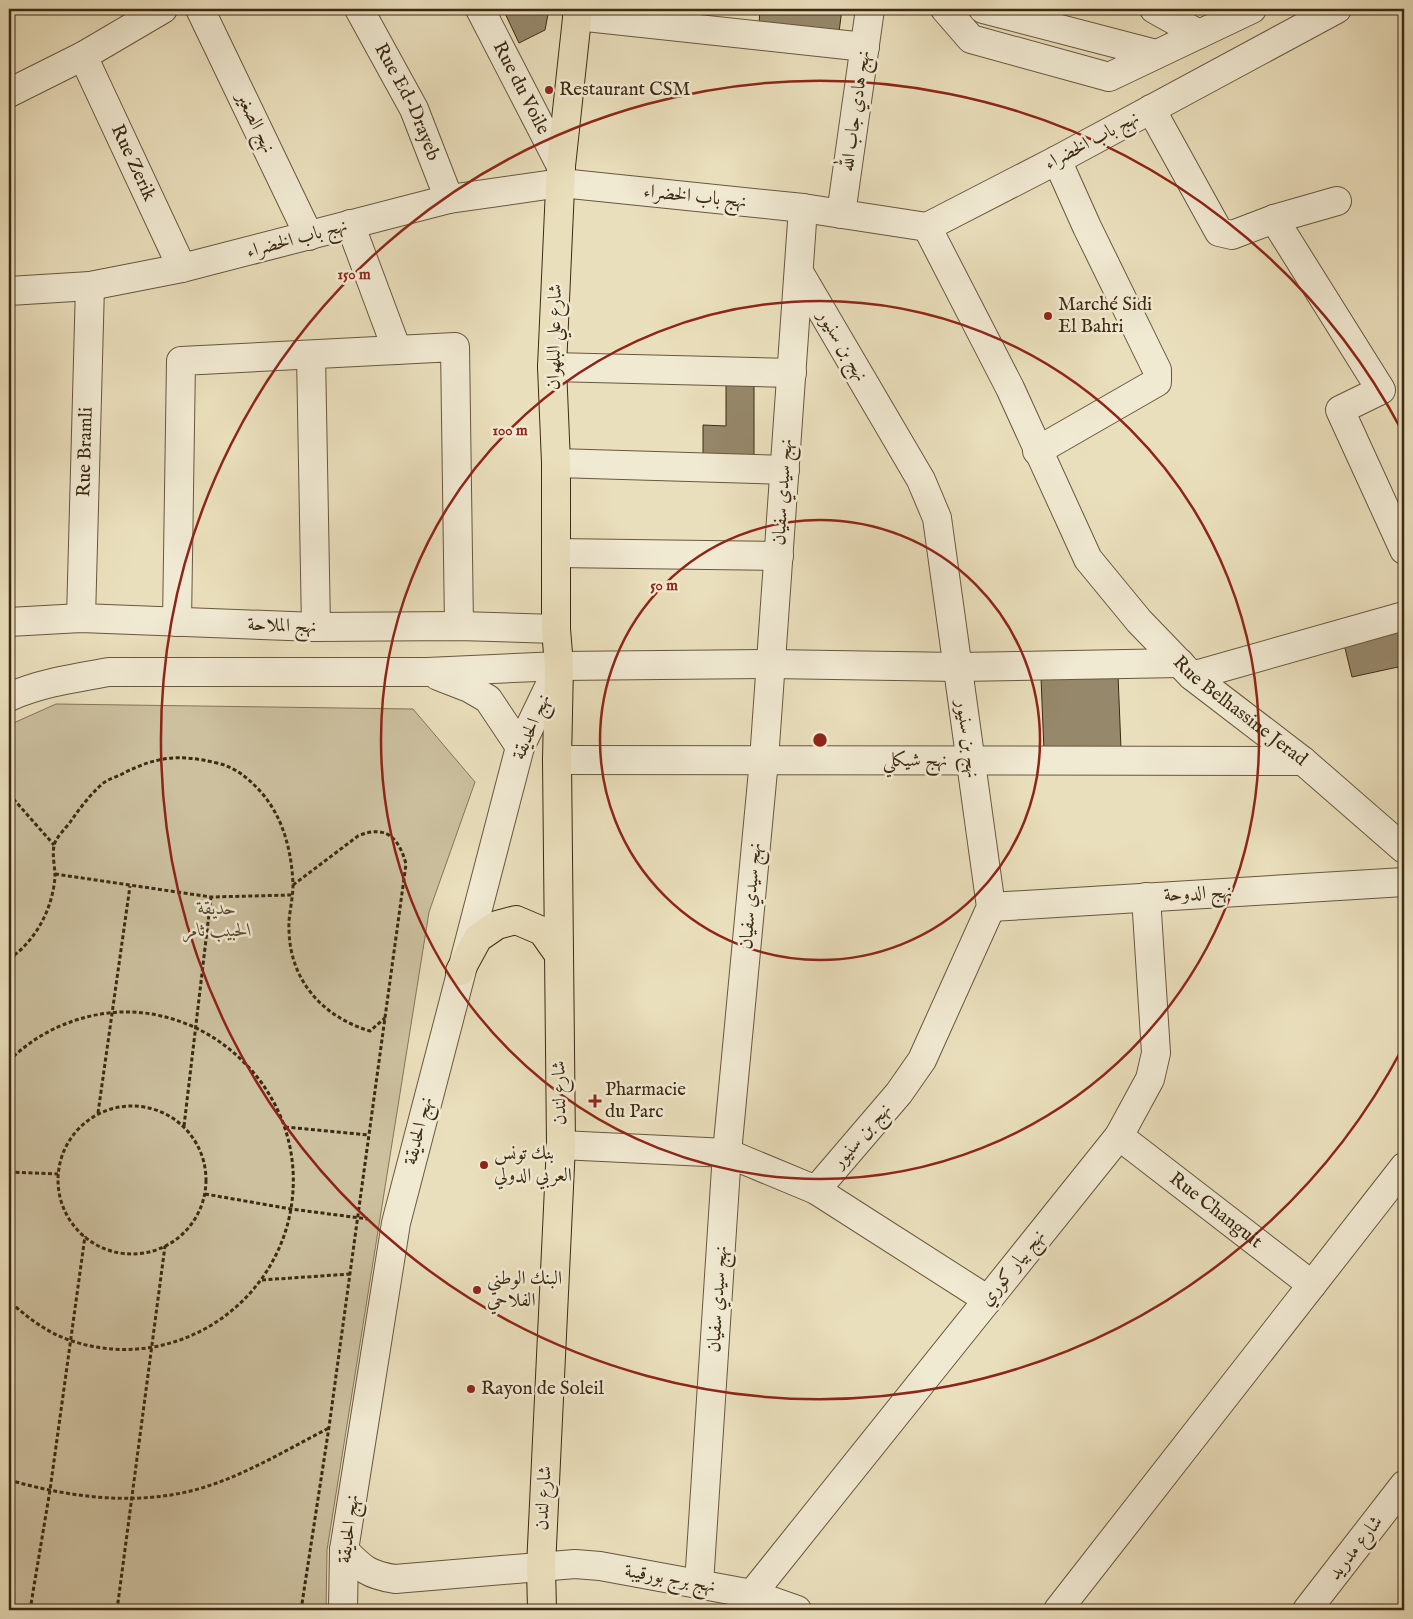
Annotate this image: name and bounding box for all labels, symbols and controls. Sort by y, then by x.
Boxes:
street label: Rue du Voile [487,37,555,139]
street label: Rue Ed-Drayeb [368,39,445,164]
street label: نهج هادي جاب الله [832,48,880,174]
place label: Restaurant CSM [559,78,691,102]
marker: Restaurant CSM [543,84,555,96]
street label: نهج الصغير [226,87,280,159]
street label: نهج باب الخضراء [1041,106,1145,179]
street label: Rue Zerik [105,121,161,206]
street label: نهج باب الخضراء [642,180,748,218]
street label: نهج باب الخضراء [244,214,351,268]
text: 150 m [337,265,371,284]
street label: شارع علي البلهوان [542,284,573,390]
place label: Marché Sidi El Bahri [1058,293,1152,339]
street label: نهج بن سنيور [807,304,873,388]
marker: Marché Sidi El Bahri [1042,310,1054,322]
street label: Rue Bramli [72,407,99,497]
text: 100 m [492,421,528,440]
street label: نهج سيدي سفيان [767,438,803,547]
text: 50 m [650,576,678,595]
street label: نهج الملاحة [247,613,317,643]
street label: Rue Belhassine Jerad [1167,651,1312,772]
street label: نهج الحديقة [507,690,560,765]
street label: نهج بن سنيور [945,696,984,780]
centre of rings [811,731,829,749]
street label: نهج شيكلي [883,749,947,778]
street label: نهج سيدي سفيان [734,842,772,951]
street label: نهج الدوحة [1163,880,1233,912]
park label: حديقة الحبيب ثامر [182,897,252,943]
street label: شارع لندن [547,1060,575,1126]
place label: Pharmacie du Parc [605,1078,686,1124]
street label: نهج الحديقة [399,1094,443,1169]
marker: Pharmacie du Parc [589,1095,601,1107]
street label: نهج بن سنيور [826,1098,900,1178]
place label: بنك تونس العربي الدولي [494,1142,572,1190]
marker: بنك تونس العربي الدولي [478,1159,490,1171]
street label: Rue Changuit [1164,1167,1267,1254]
street label: نهج بيار كوري [975,1225,1054,1314]
street label: نهج سيدي سفيان [702,1245,738,1354]
place label: البنك الوطني الفلاحي [487,1267,562,1315]
marker: البنك الوطني الفلاحي [471,1284,483,1296]
place label: Rayon de Soleil [481,1377,605,1401]
marker: Rayon de Soleil [465,1383,477,1395]
street label: شارع لندن [530,1465,560,1531]
street label: نهج الحديقة [333,1493,369,1565]
street label: شارع مدريد [1323,1511,1390,1586]
street label: نهج برج بورقيبة [622,1559,717,1603]

